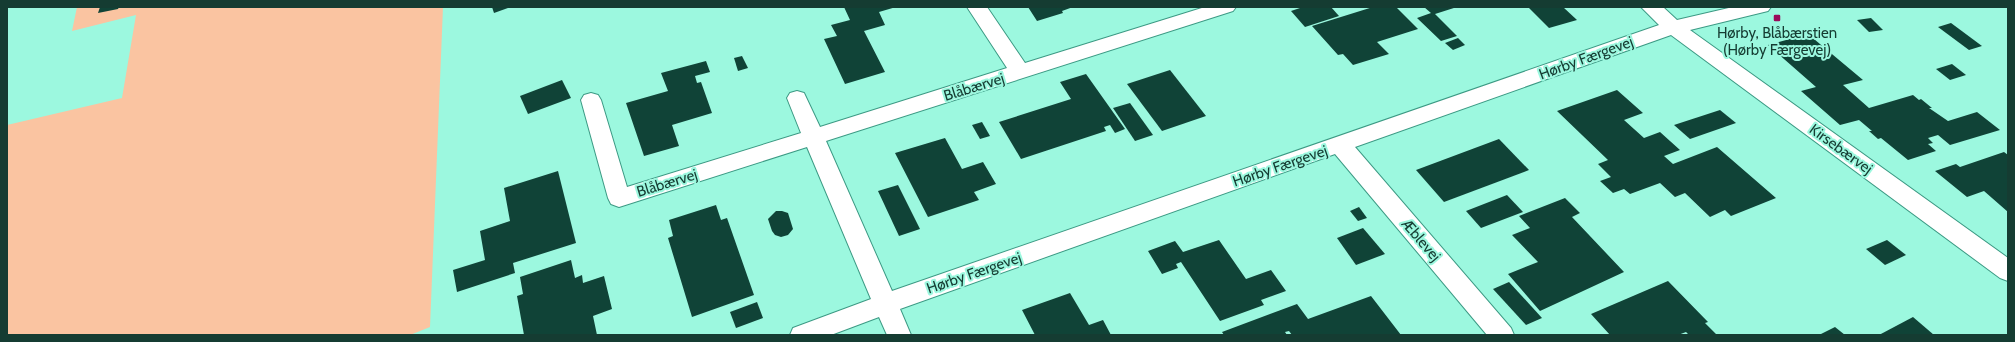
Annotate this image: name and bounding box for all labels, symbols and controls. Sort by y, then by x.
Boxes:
marker: Hørby, Blåbærstien (Hørby Færgevej) [1772,13,1782,23]
place label: Hørby, Blåbærstien (Hørby Færgevej) [1717,24,1837,59]
street label: Hørby Færgevej [1536,33,1636,83]
street label: Blåbærvej [941,69,1007,105]
street label: Kirsebærvej [1806,120,1876,178]
street label: Hørby Færgevej [1230,141,1330,191]
street label: Blåbærvej [634,165,700,201]
street label: Æblevej [1397,214,1444,265]
street label: Hørby Færgevej [924,248,1024,298]

